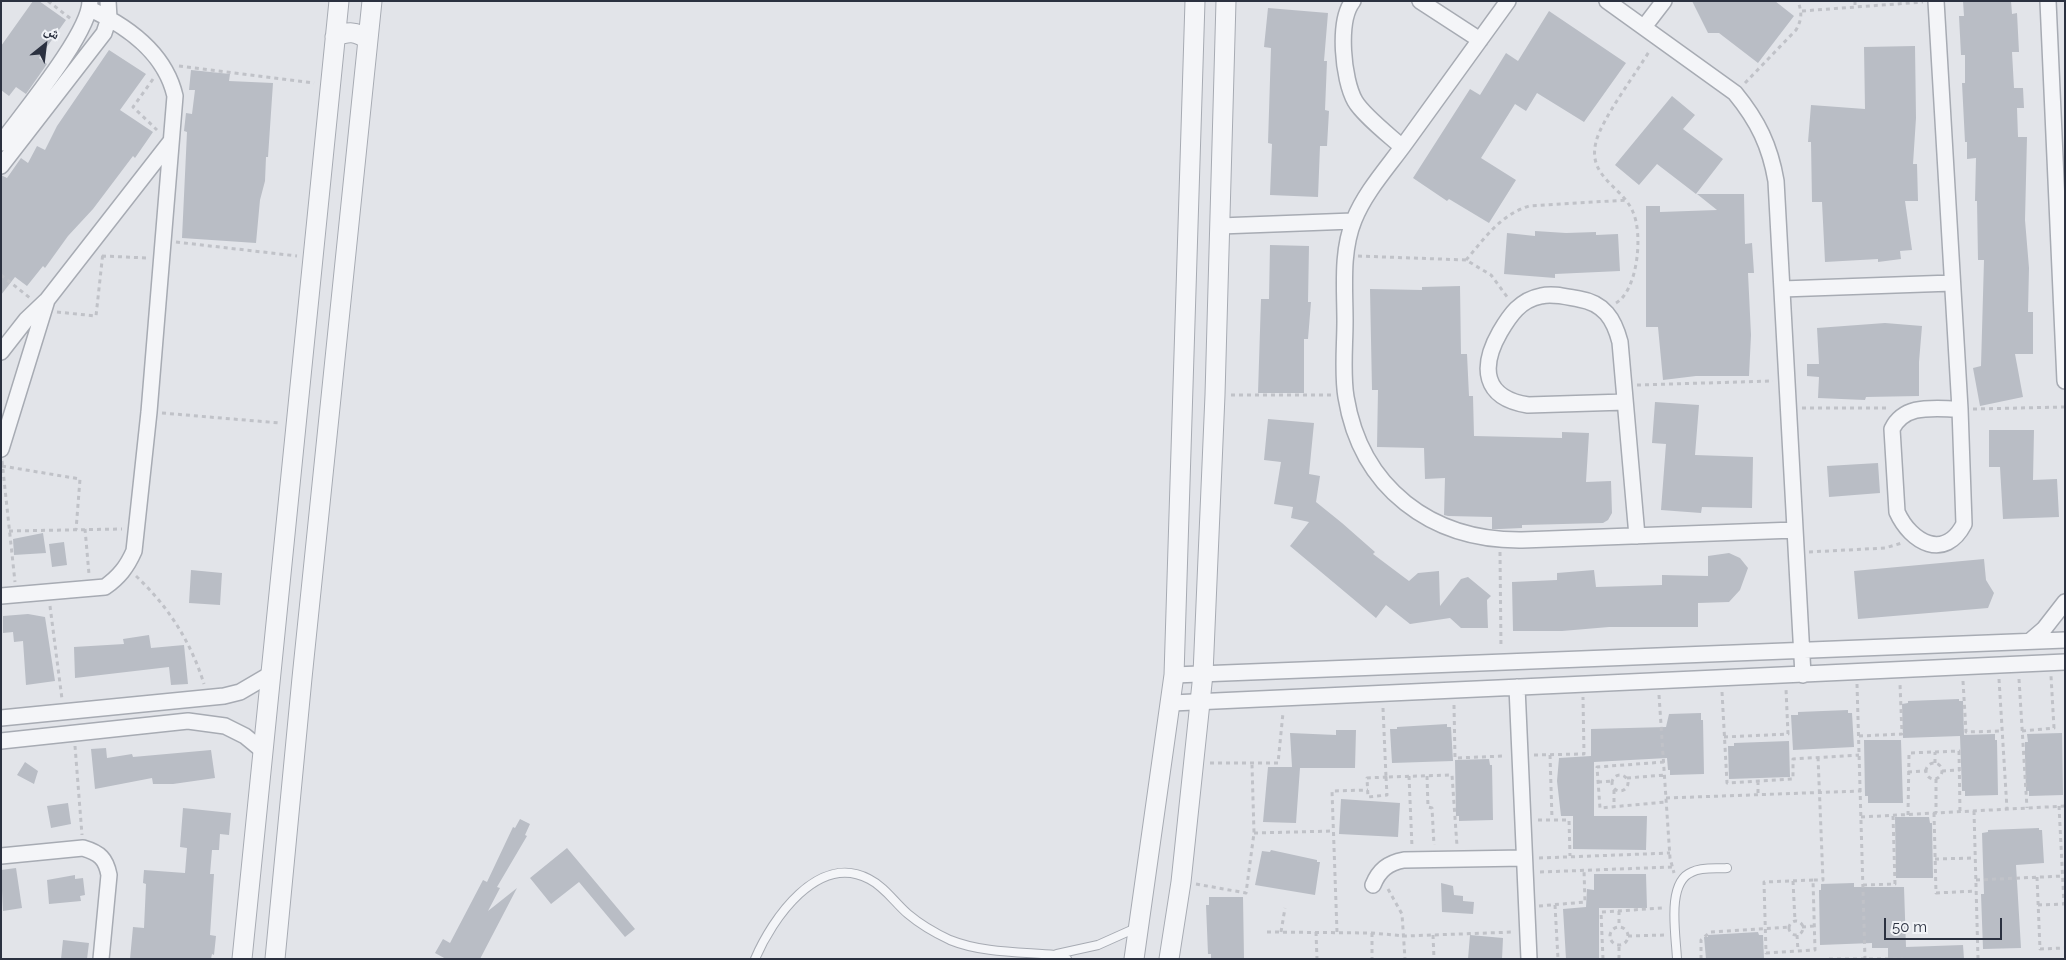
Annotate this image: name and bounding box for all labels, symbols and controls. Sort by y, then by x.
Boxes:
north arrow [20,20,70,70]
text: ش [42,21,63,42]
scale bar [1886,908,2004,940]
text: 50 m [1892,918,1927,936]

